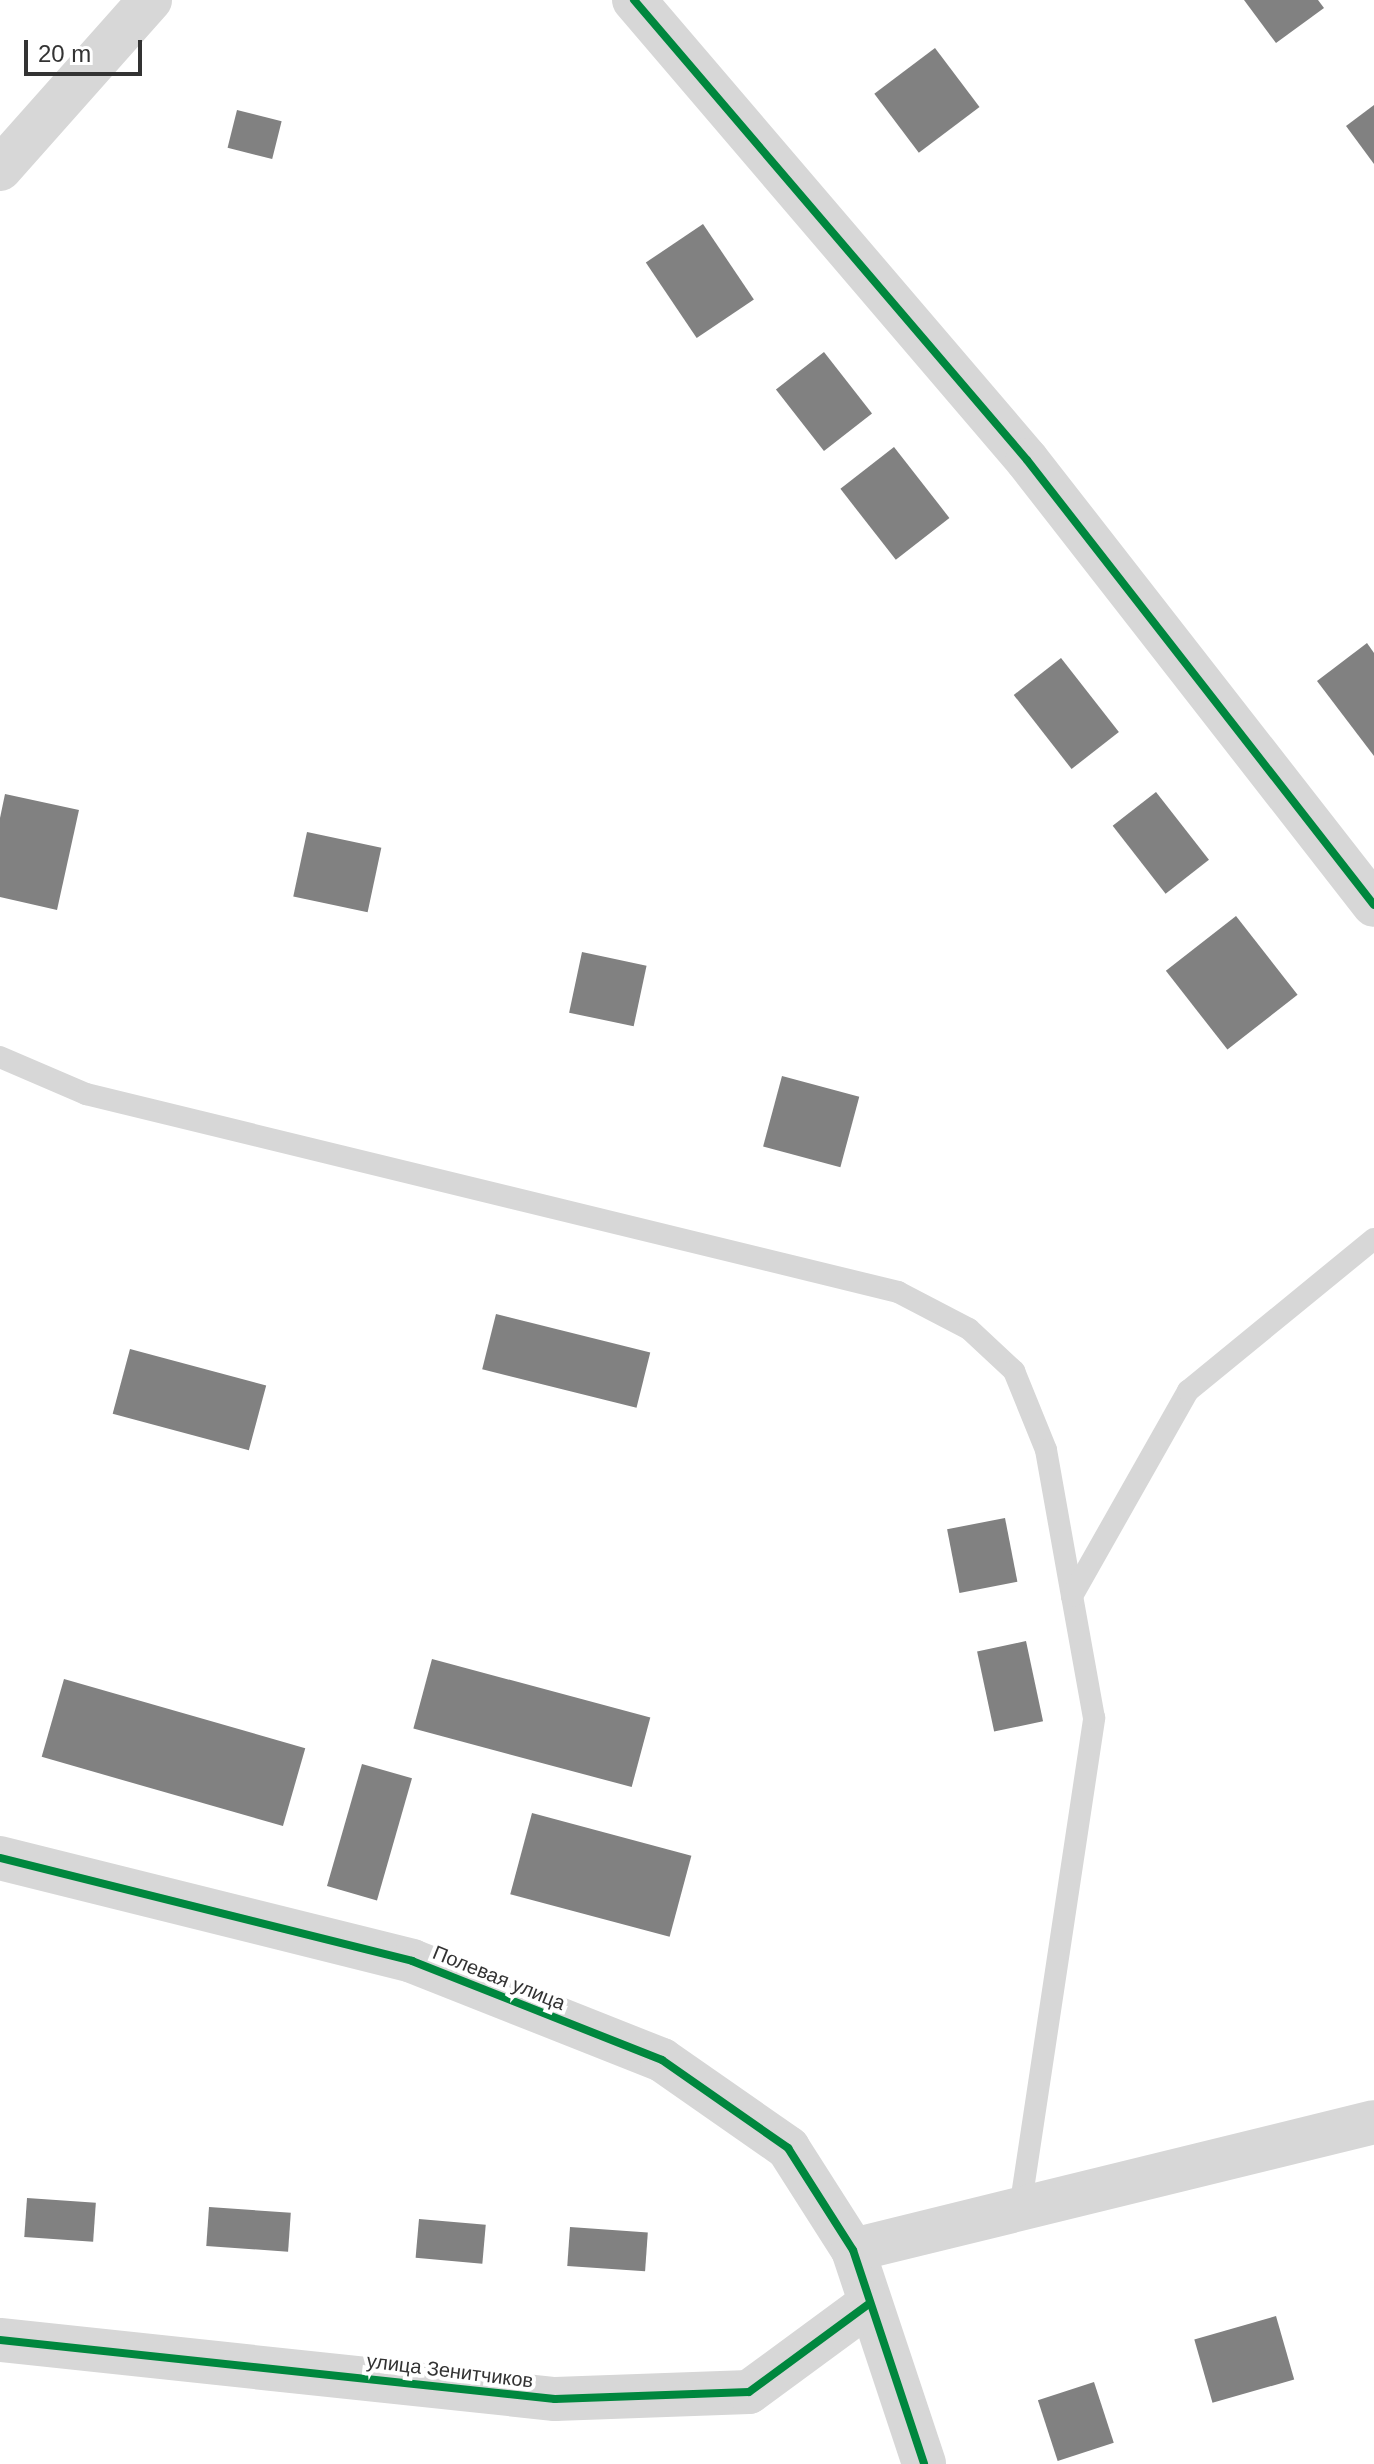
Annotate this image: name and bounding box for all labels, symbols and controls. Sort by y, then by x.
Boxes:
scale bar [28,24,146,74]
text: 20 m [38,40,91,67]
street label: Полевая улица [429,1941,569,2015]
street label: улица Зенитчиков [365,2349,535,2393]

